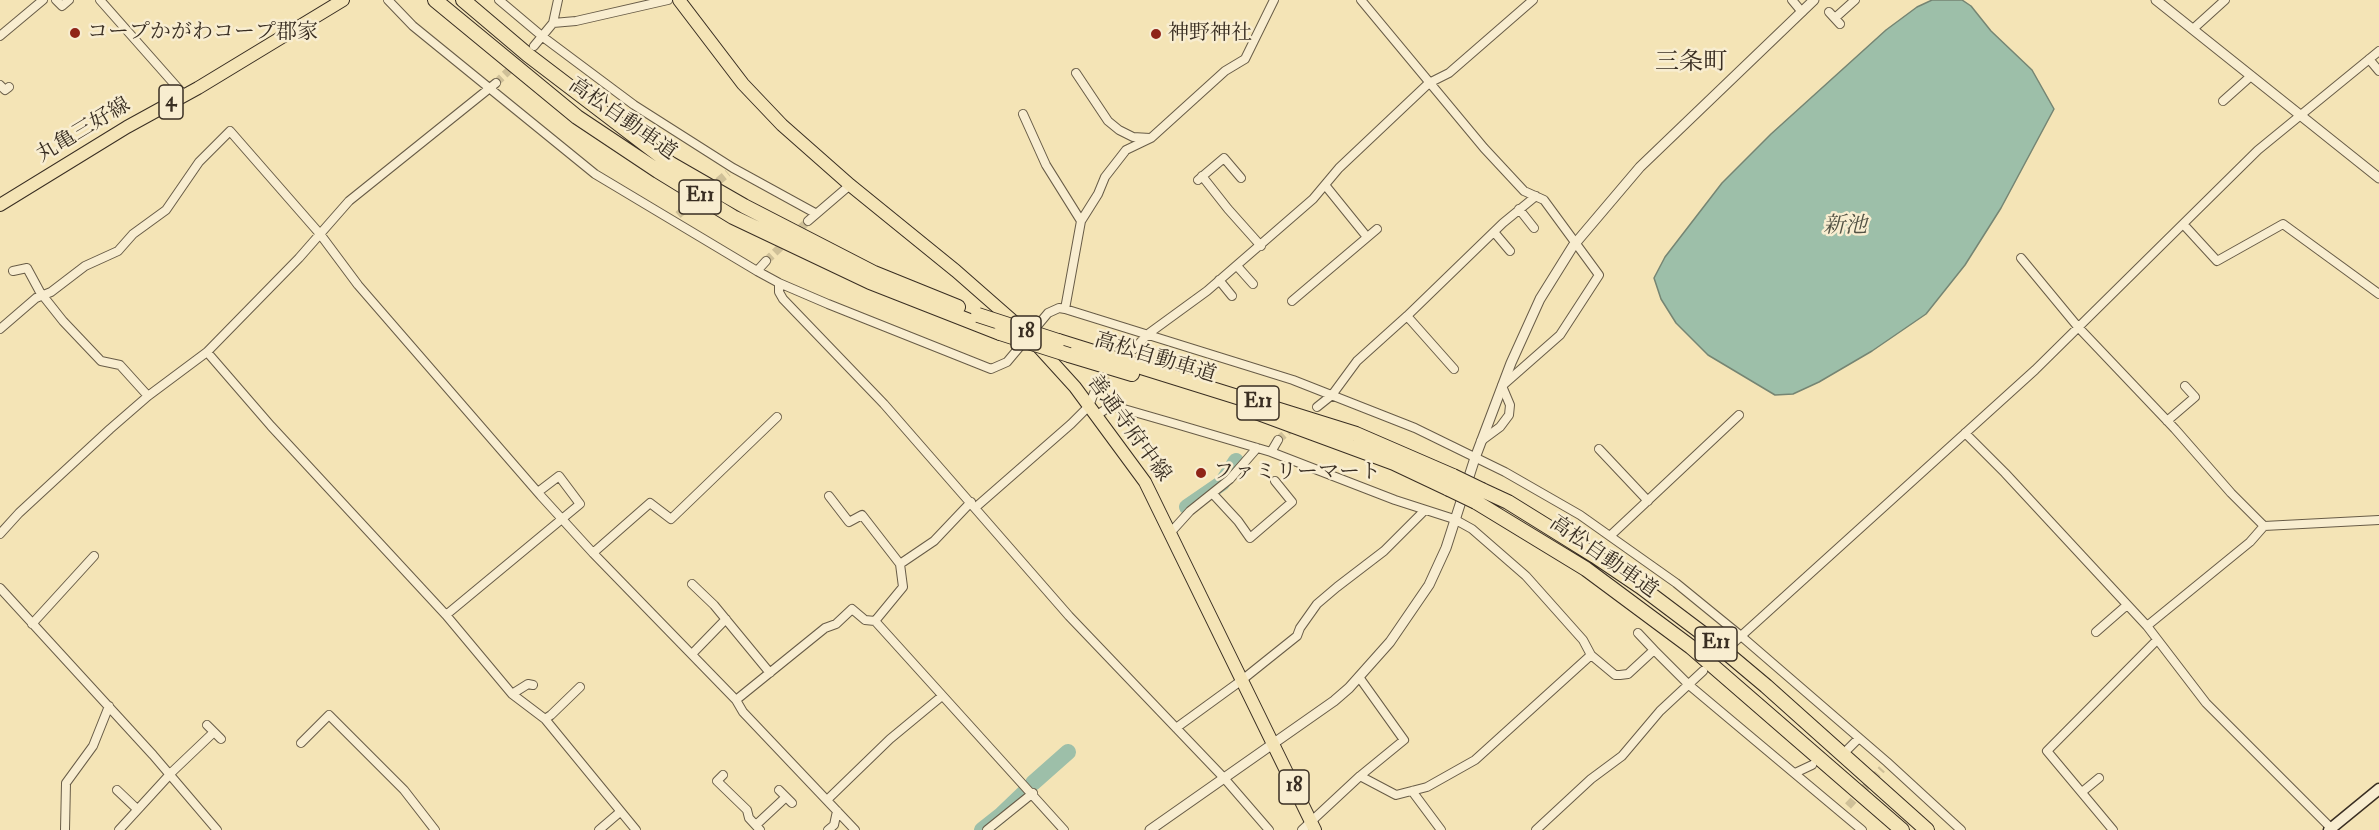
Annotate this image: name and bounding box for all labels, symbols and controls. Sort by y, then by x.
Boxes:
place label: コープかがわコープ郡家 [87,20,318,46]
place label: 神野神社 [1168,21,1252,47]
marker: コープかがわコープ郡家 [68,26,82,40]
marker: 神野神社 [1149,27,1163,41]
district label: 三条町 [1655,50,1727,78]
street label: 高松自動車道 [563,74,681,166]
road number: 4 [159,85,183,119]
street label: 丸亀三好線 [33,93,135,169]
road number: E11 [679,180,721,214]
water label: 新池 [1823,214,1867,240]
road number: 18 [1011,316,1041,350]
street label: 高松自動車道 [1091,329,1219,389]
street label: 善通寺府中線 [1081,371,1175,487]
road number: E11 [1237,386,1279,420]
place label: ファミリーマート [1213,460,1381,486]
marker: ファミリーマート [1194,466,1208,480]
street label: 高松自動車道 [1544,512,1662,604]
road number: E11 [1695,627,1737,661]
road number: 18 [1279,770,1309,804]

